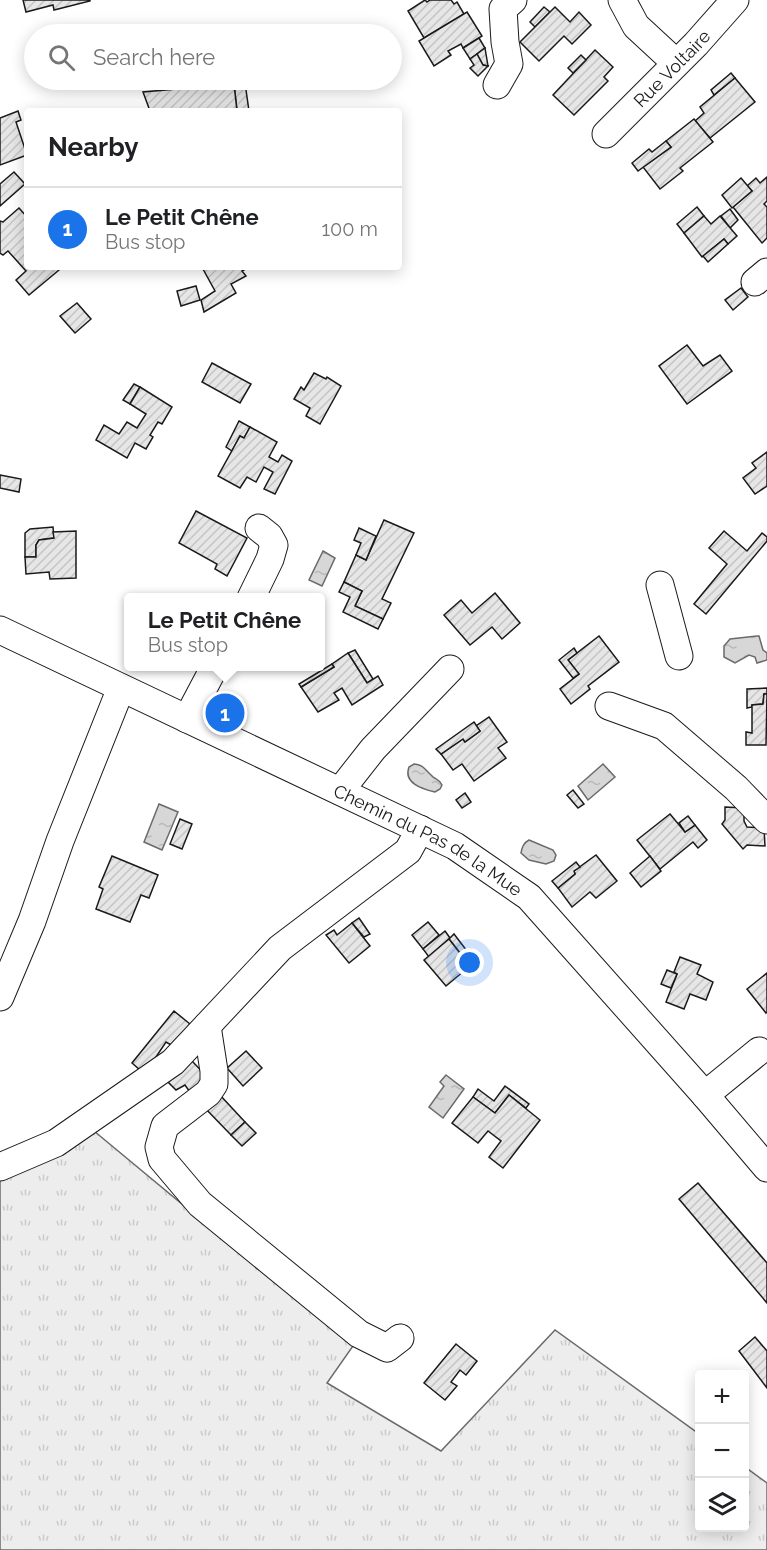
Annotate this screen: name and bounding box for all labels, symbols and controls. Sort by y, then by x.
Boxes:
search box [24,24,402,90]
street label: Rue Voltaire [629,25,715,111]
icon: search [45,41,78,74]
text: Search here [93,44,215,70]
text: Nearby [48,132,138,162]
text: Le Petit Chêne [105,204,259,230]
text: 1 [63,217,72,241]
text: 100 m [321,217,378,241]
text: Bus stop [105,230,185,254]
popup [124,593,325,671]
text: Le Petit Chêne [148,607,301,633]
text: Bus stop [148,633,228,657]
pin: 1 [206,690,244,736]
street label: Chemin du Pas de la Mue [330,780,527,900]
your location [455,948,484,977]
map controls [695,1370,749,1532]
button: + [695,1370,749,1424]
button: − [695,1424,749,1478]
button: layers [695,1478,749,1532]

